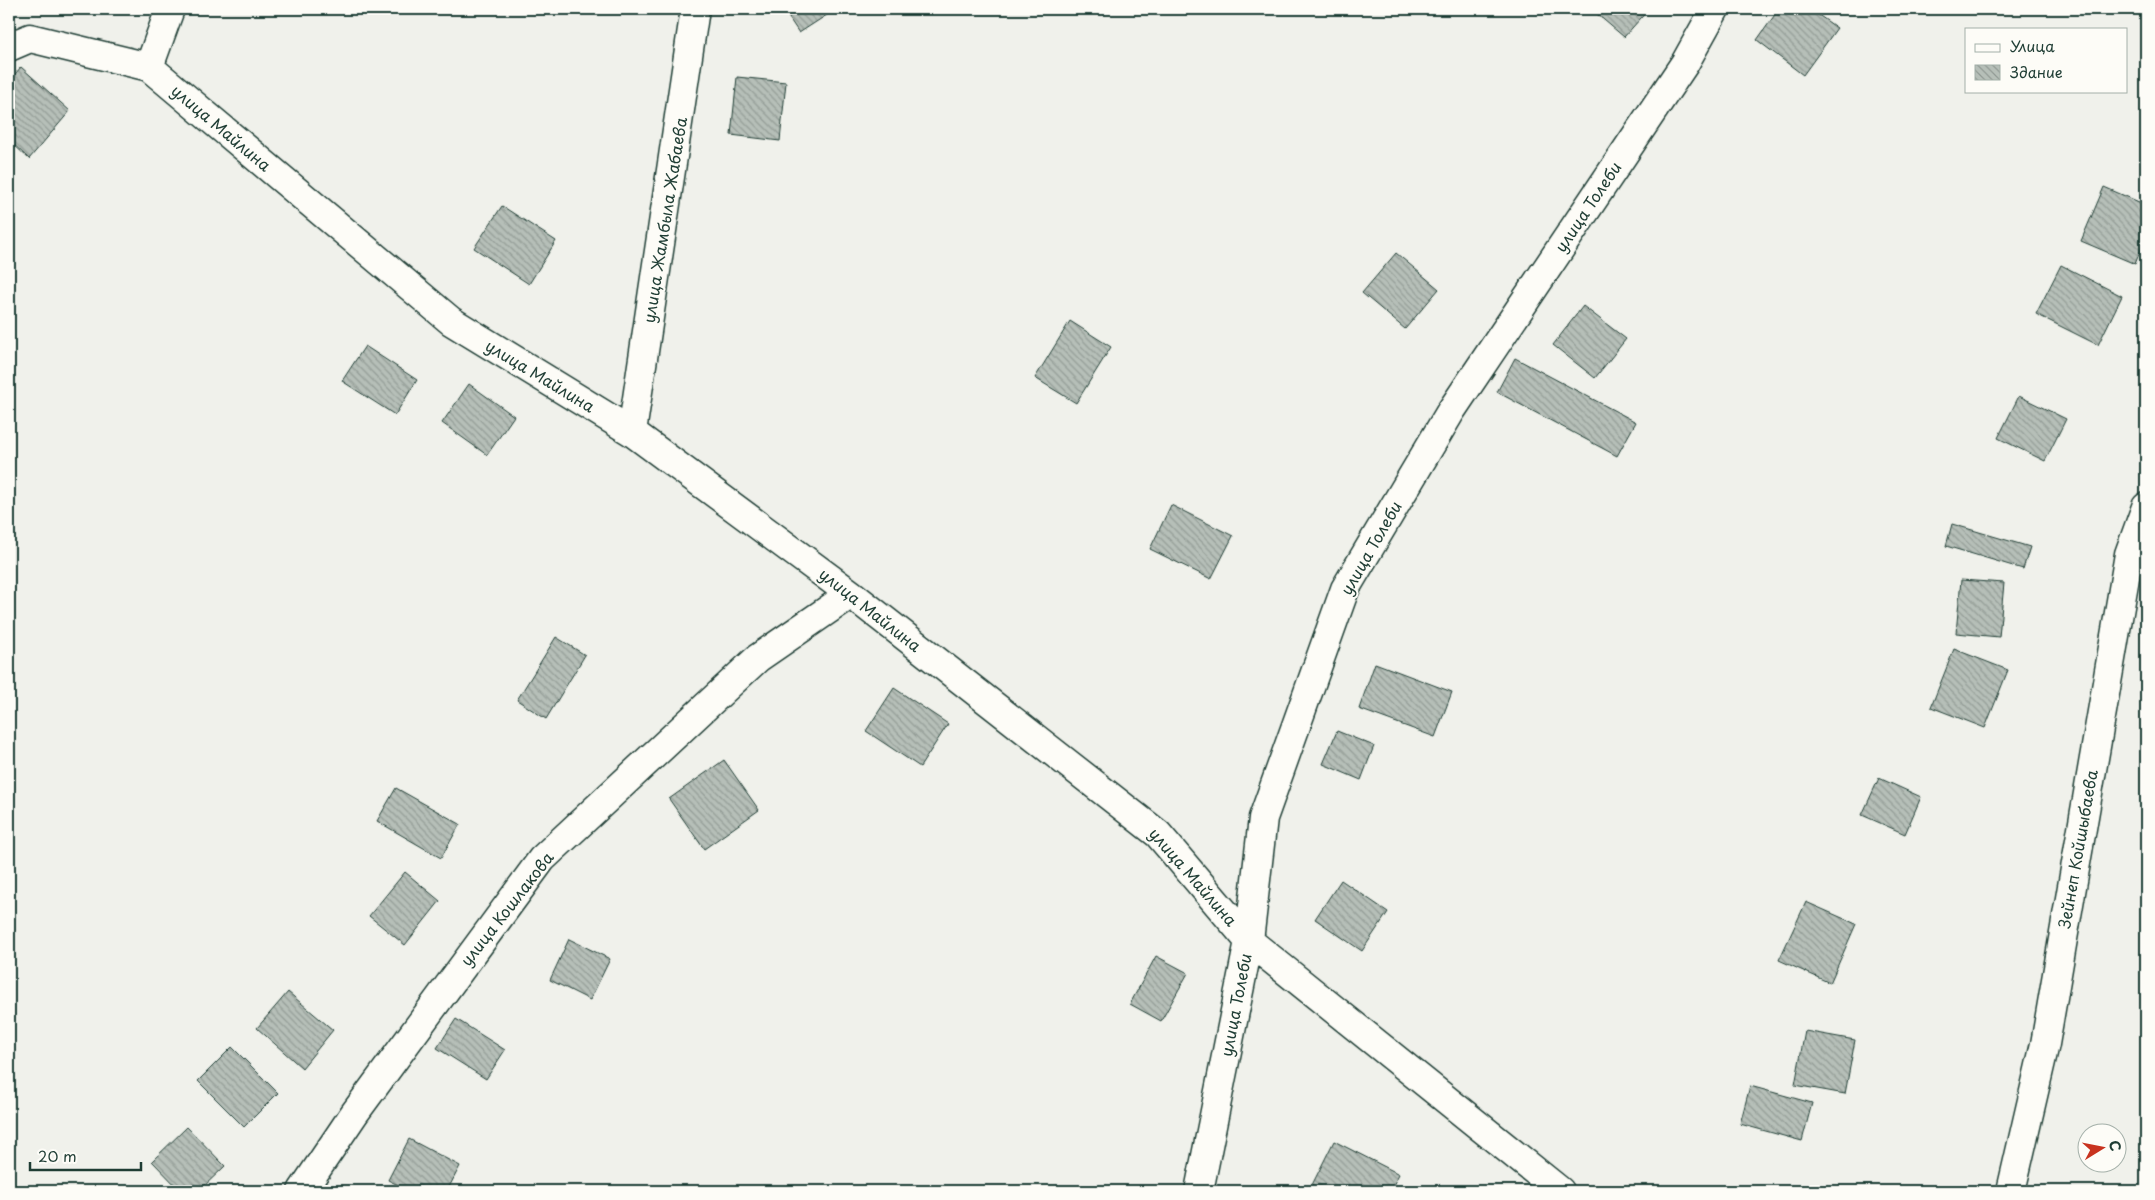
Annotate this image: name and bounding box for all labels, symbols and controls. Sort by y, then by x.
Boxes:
legend [1965,28,2128,92]
text: Улица [2010,34,2055,57]
text: Здание [2010,60,2063,83]
street label: улица Майлина [166,78,277,176]
street label: улица Жамбыла Жабаева [636,115,692,324]
street label: улица Толеби [1548,156,1626,257]
street label: улица Майлина [481,333,600,417]
street label: улица Толеби [1334,496,1407,599]
street label: улица Майлина [814,562,927,657]
street label: Зейнеп Койшыбаева [2051,768,2103,930]
street label: улица Майлина [1144,822,1243,931]
street label: улица Кошлакова [454,846,559,971]
street label: улица Толеби [1213,951,1257,1059]
north arrow [2078,1122,2128,1172]
text: С [2104,1139,2127,1153]
scale bar [30,1140,141,1172]
text: 20 m [38,1144,77,1167]

